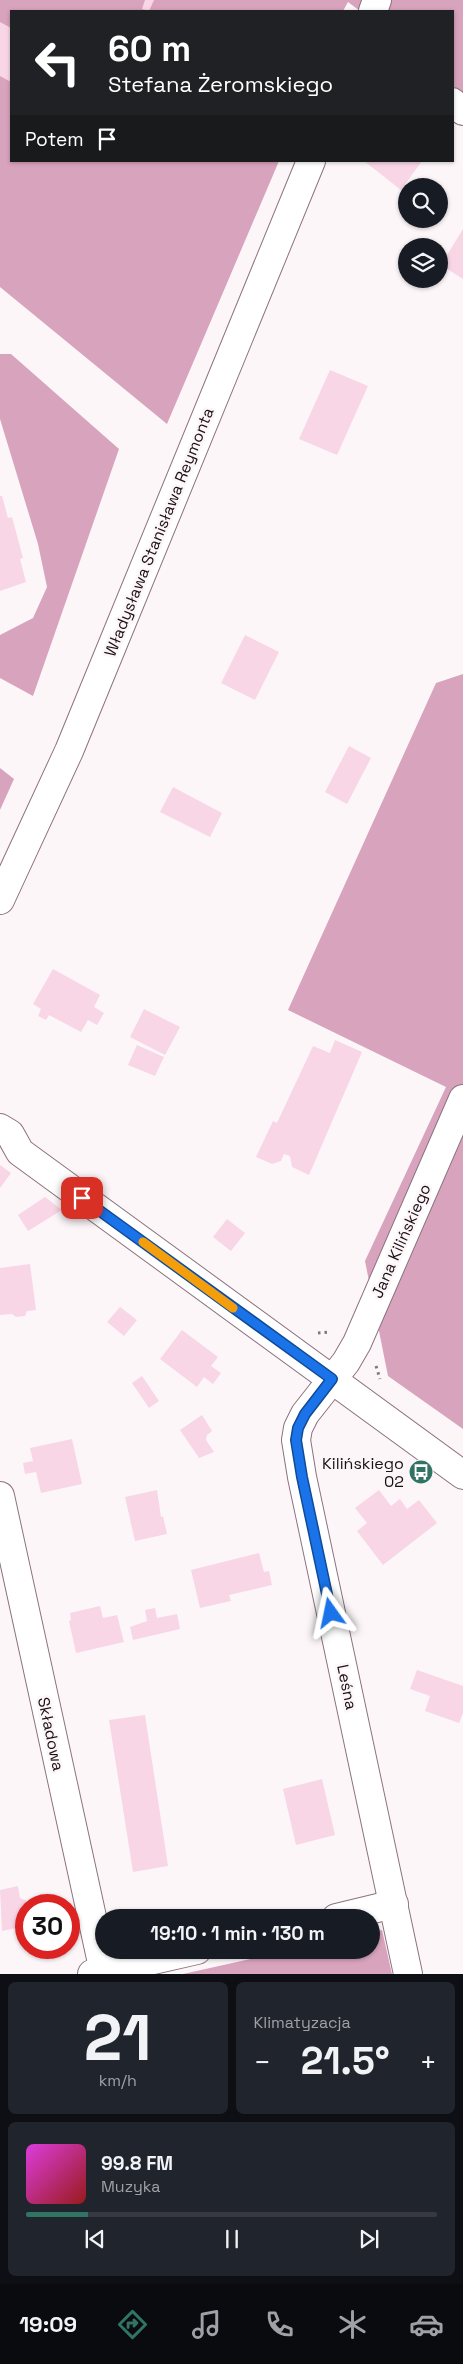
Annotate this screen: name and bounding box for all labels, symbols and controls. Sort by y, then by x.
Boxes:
text: 60 m [108,27,191,71]
icon: left [25,30,90,95]
text: Stefana Żeromskiego [108,70,333,98]
icon: arrive [93,125,121,153]
text: Potem [25,127,83,152]
map controls [398,178,448,288]
button: search [398,178,448,228]
button: layers [398,238,448,288]
street label: Władysława Stanisława Reymonta [99,404,219,660]
pin [61,1177,103,1219]
street label: Jana Kilińskiego [366,1180,436,1302]
icon: arrive [68,1184,96,1212]
place label: Kilińskiego 02 [322,1453,404,1492]
bus stop icon: Kilińskiego 02 [408,1459,434,1485]
position arrow [304,1586,356,1638]
street label: Leśna [332,1663,362,1711]
street label: Składowa [33,1695,69,1773]
speed limit sign: 30 [15,1894,80,1959]
text: 19:10 · 1 min · 130 m [150,1921,325,1946]
text: 21 [84,1996,152,2079]
text: Klimatyzacja [254,2012,351,2033]
text: 21.5° [301,2037,390,2085]
text: − [254,2044,271,2080]
text: + [420,2044,437,2080]
text: km/h [99,2070,137,2091]
text: 99.8 FM [101,2151,173,2176]
text: Muzyka [101,2176,160,2197]
icon: previous [81,2225,109,2253]
icon: pause [218,2225,246,2253]
icon: next [355,2225,383,2253]
icon: directions [115,2307,150,2342]
icon: music [189,2307,224,2342]
icon: phone [262,2307,297,2342]
icon: climate [335,2307,370,2342]
icon: car [409,2307,444,2342]
text: 19:09 [19,2310,77,2338]

